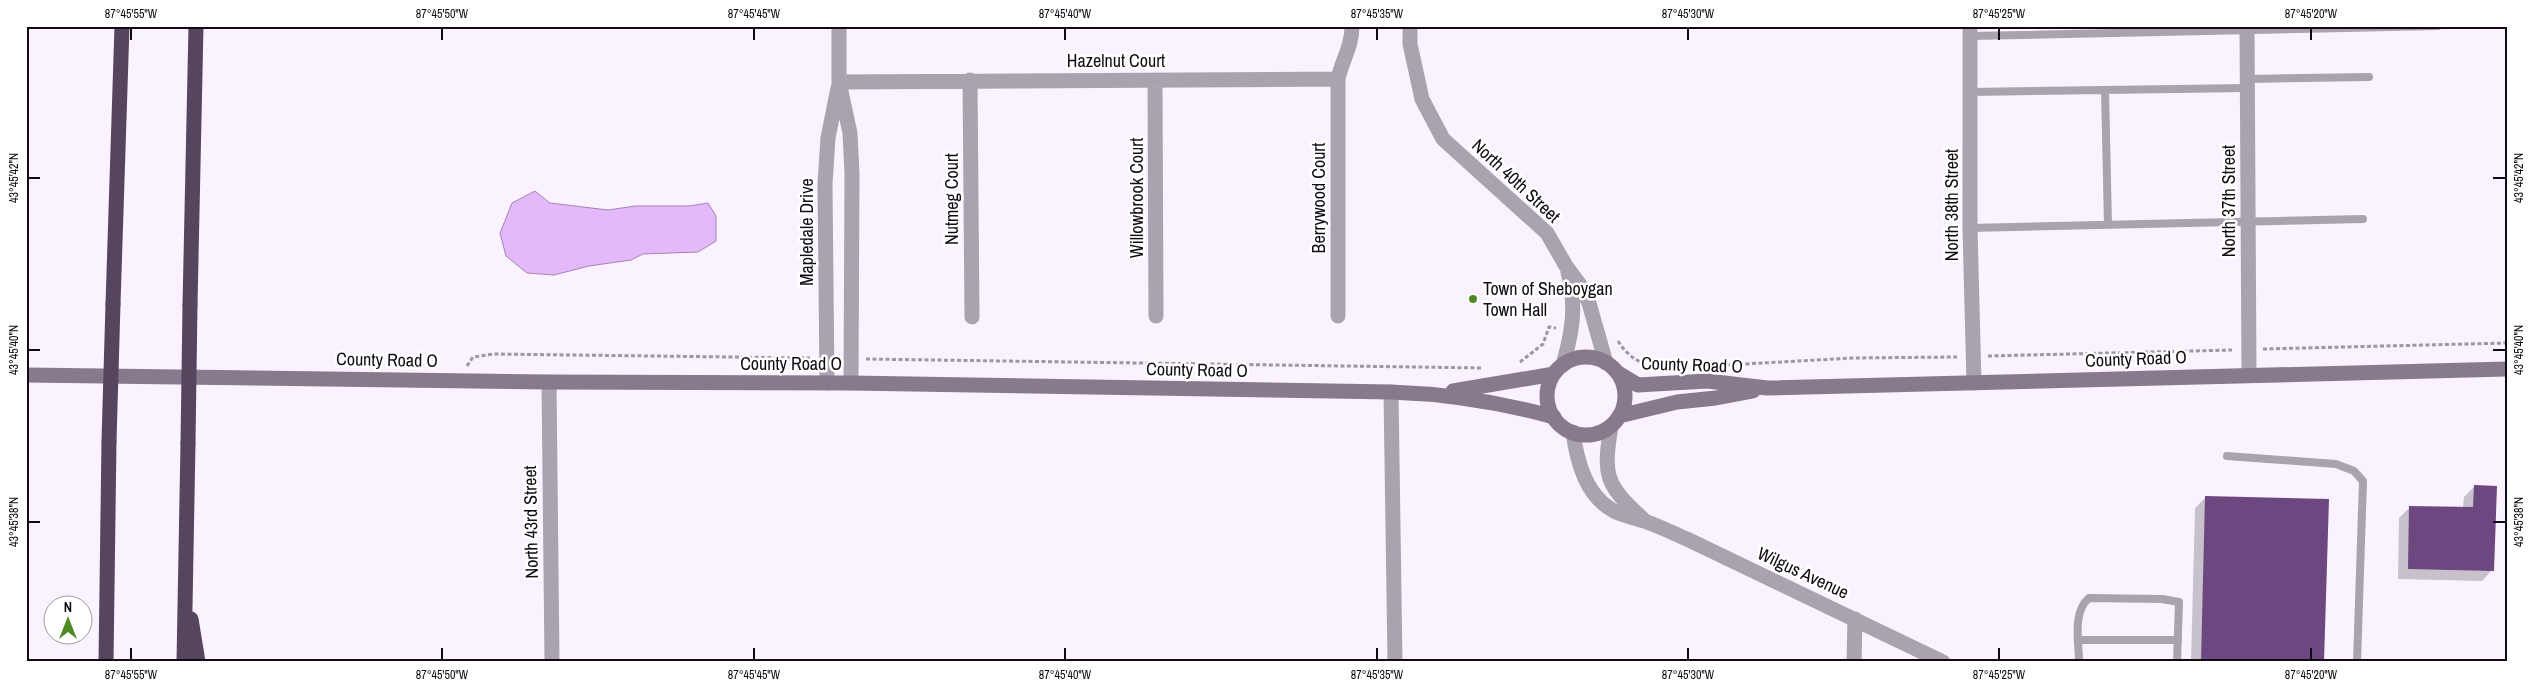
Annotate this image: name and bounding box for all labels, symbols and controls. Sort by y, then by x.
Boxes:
text: 87°45'55"W [105,6,158,22]
text: 87°45'50"W [416,6,469,22]
text: 87°45'45"W [728,6,781,22]
text: 87°45'40"W [1039,6,1092,22]
text: 87°45'35"W [1351,6,1404,22]
text: 87°45'30"W [1662,6,1715,22]
text: 87°45'25"W [1973,6,2026,22]
text: 87°45'20"W [2285,6,2338,22]
street label: Hazelnut Court [1067,48,1165,73]
street label: North 40th Street [1467,133,1566,228]
street label: Willowbrook Court [1124,138,1149,258]
street label: Berrywood Court [1306,143,1331,253]
street label: North 37th Street [2216,145,2241,257]
street label: North 38th Street [1939,149,1964,261]
text: 43°45'42"N [6,153,22,203]
street label: Nutmeg Court [939,153,964,245]
text: 43°45'42"N [2511,153,2527,203]
street label: Mapledale Drive [794,178,819,286]
place label: Town of Sheboygan Town Hall [1483,276,1613,322]
marker: Town of Sheboygan Town Hall [1467,293,1479,305]
text: 43°45'40"N [6,325,22,375]
text: 43°45'40"N [2511,325,2527,375]
street label: County Road O [2085,344,2187,373]
street label: County Road O [336,346,438,373]
street label: County Road O [1641,350,1743,379]
street label: County Road O [740,351,842,376]
street label: County Road O [1146,356,1248,383]
street label: North 43rd Street [517,465,544,579]
text: 43°45'38"N [6,497,22,547]
text: 43°45'38"N [2511,497,2527,547]
street label: Wilgus Avenue [1753,540,1853,605]
north arrow [42,596,92,646]
text: N [64,598,72,616]
text: 87°45'55"W [105,667,158,683]
text: 87°45'50"W [416,667,469,683]
text: 87°45'45"W [728,667,781,683]
text: 87°45'40"W [1039,667,1092,683]
text: 87°45'35"W [1351,667,1404,683]
text: 87°45'30"W [1662,667,1715,683]
text: 87°45'25"W [1973,667,2026,683]
text: 87°45'20"W [2285,667,2338,683]

